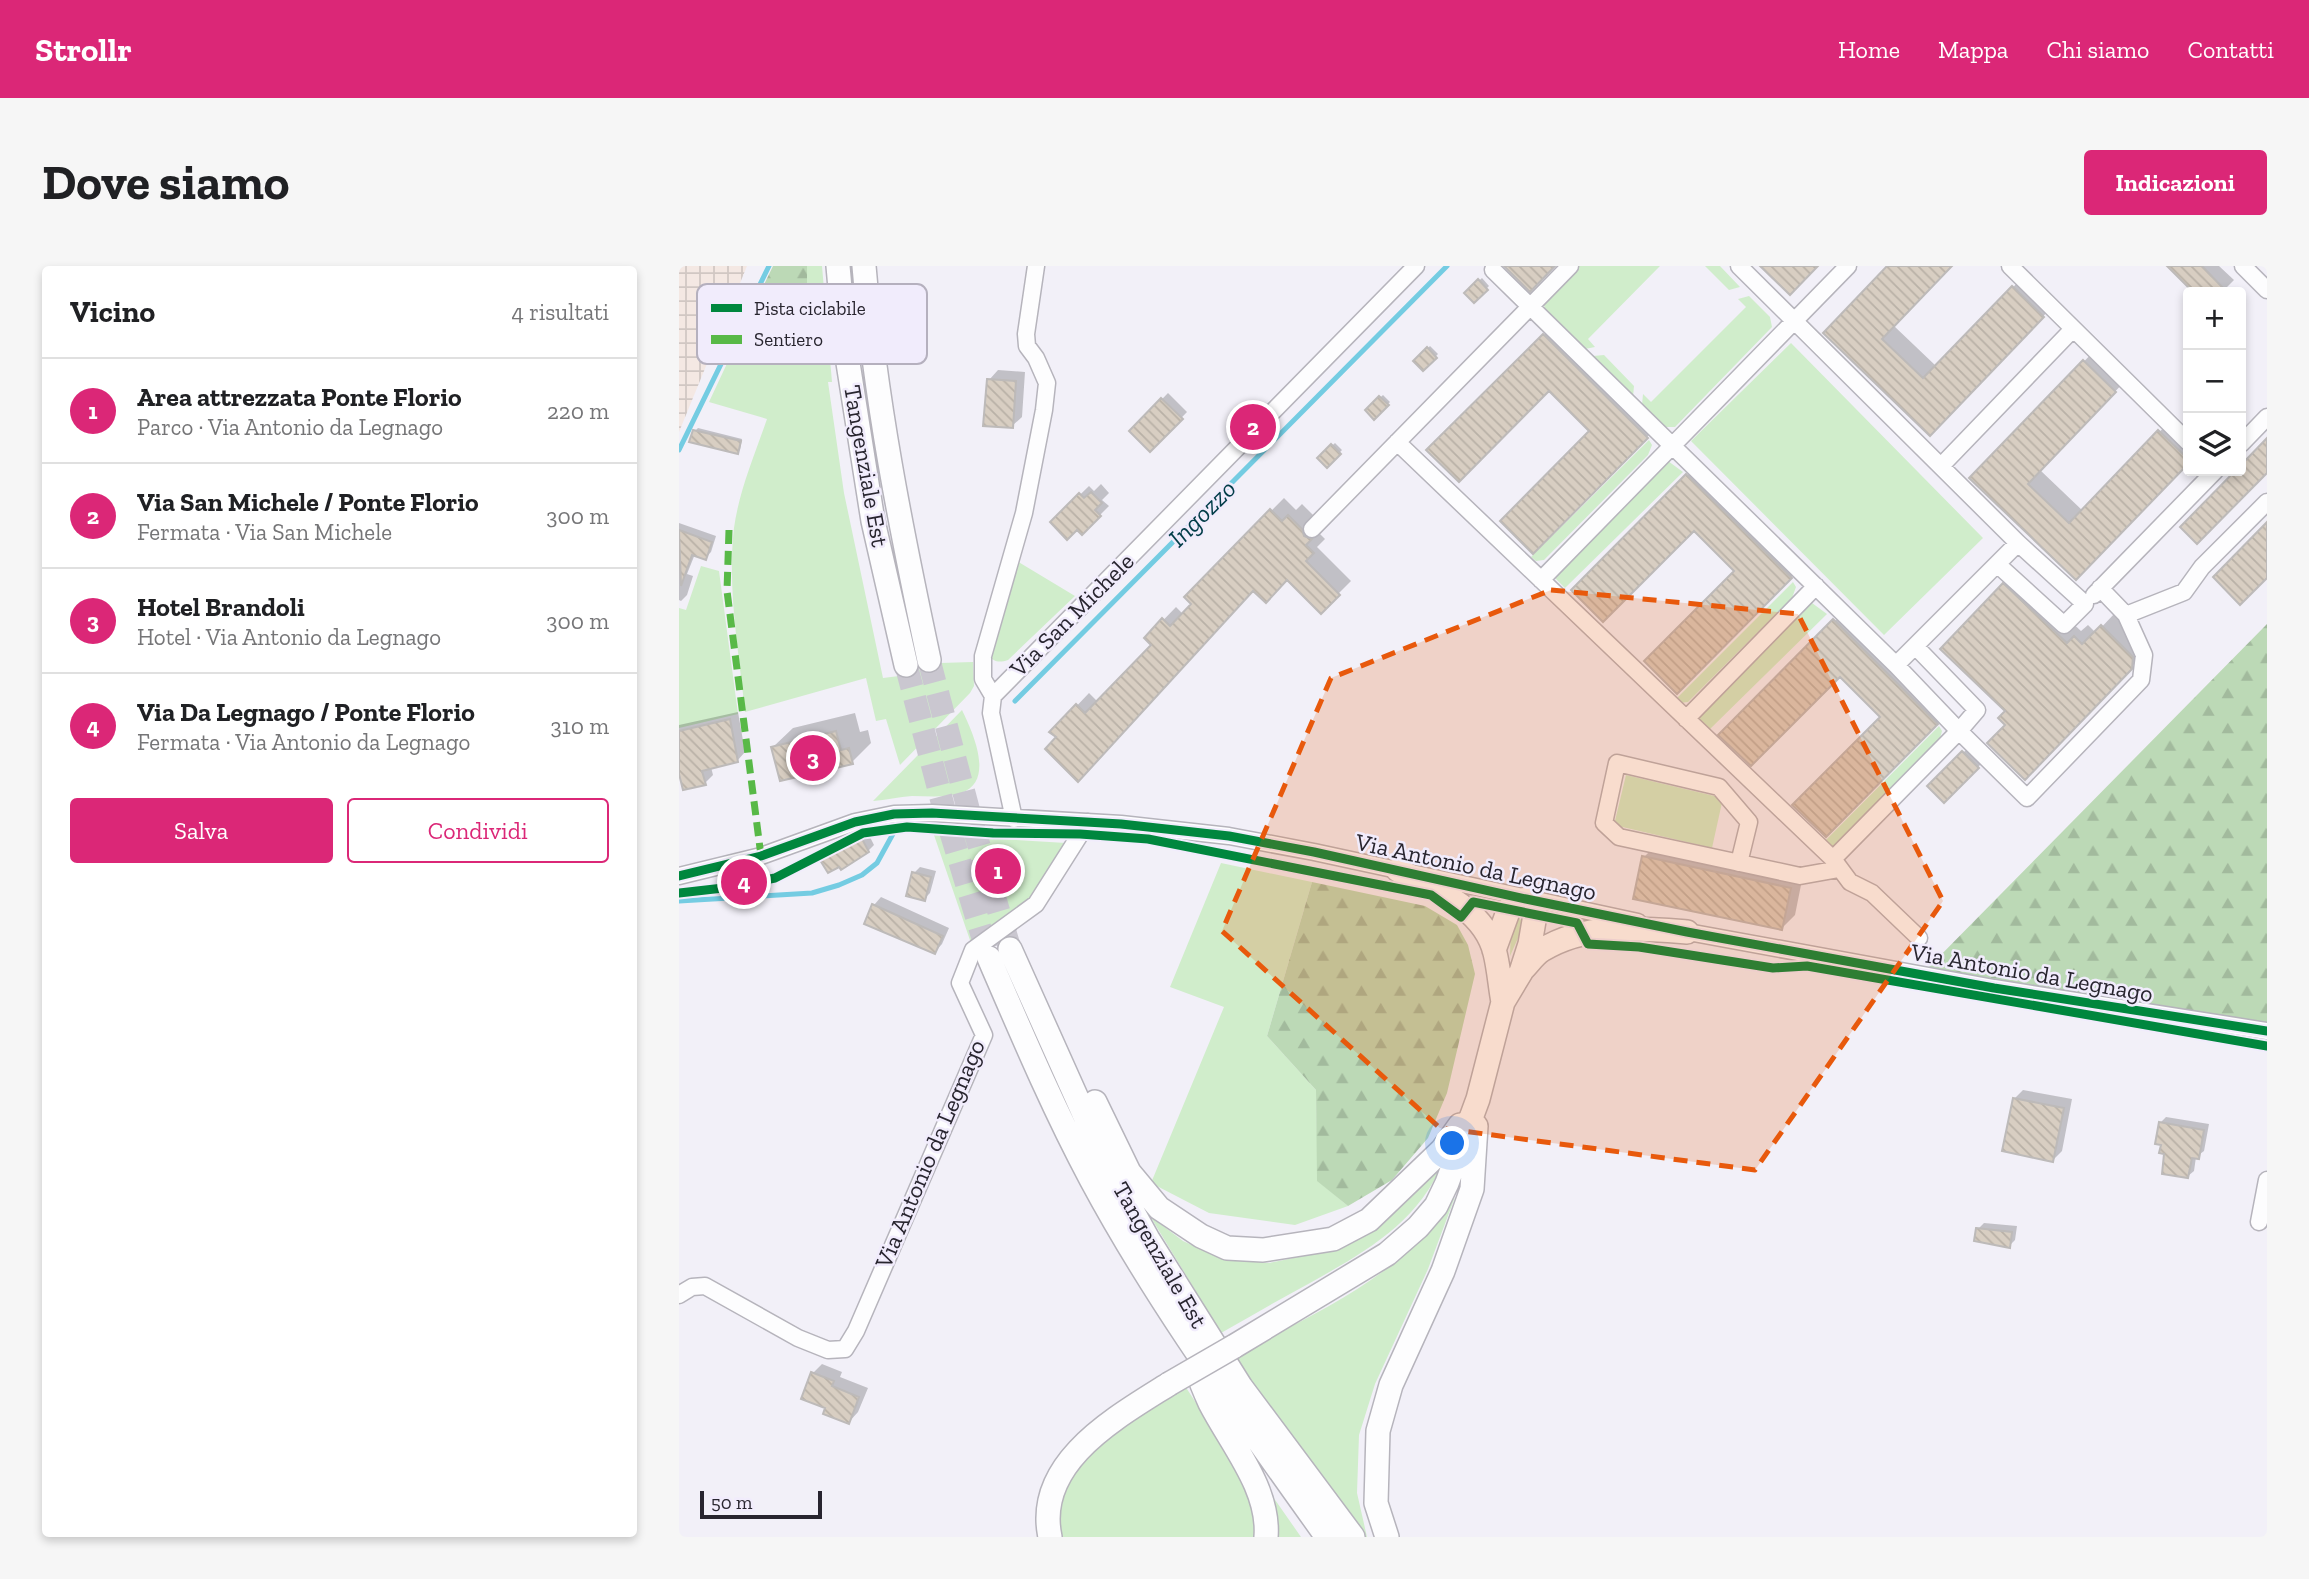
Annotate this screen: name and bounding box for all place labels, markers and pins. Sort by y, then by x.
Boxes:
pin: 2 [1230,401,1276,453]
pin: 3 [790,732,836,784]
pin: 1 [975,845,1021,897]
pin: 4 [721,856,767,908]

